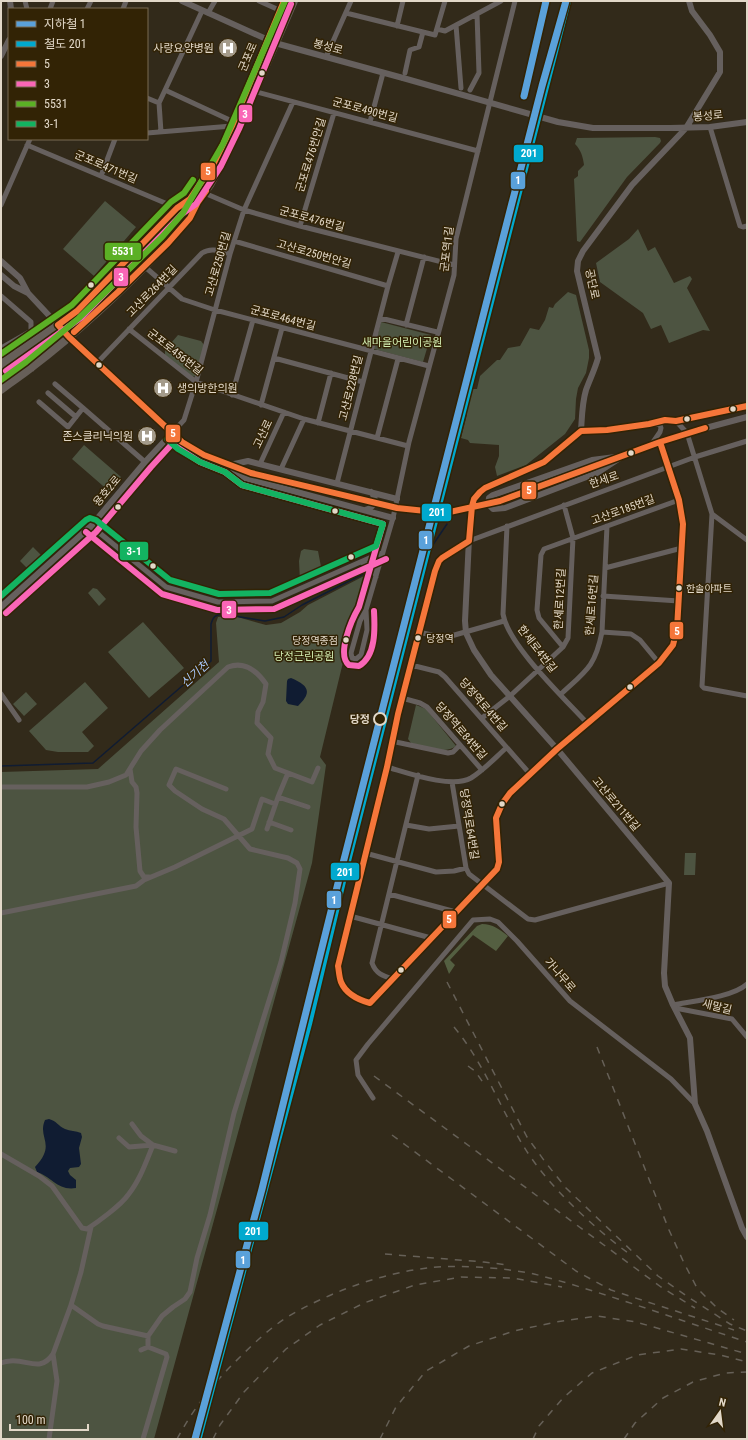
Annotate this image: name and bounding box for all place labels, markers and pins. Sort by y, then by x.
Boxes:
hospital icon: 사랑요양병원 [217,37,239,59]
place label: 사랑요양병원 [153,42,214,55]
unlabelled marker [257,68,267,78]
unlabelled marker [86,280,96,290]
unlabelled marker [94,360,104,370]
hospital icon: 생의방한의원 [152,377,174,399]
place label: 생의방한의원 [177,382,238,395]
unlabelled marker [728,404,738,414]
unlabelled marker [682,414,692,424]
hospital icon: 존스클리닉의원 [136,425,158,447]
place label: 존스클리닉의원 [62,430,133,443]
unlabelled marker [626,448,636,458]
unlabelled marker [113,502,123,512]
unlabelled marker [330,506,340,516]
unlabelled marker [346,552,356,562]
unlabelled marker [148,561,158,571]
marker: 한솔아파트 [674,583,684,593]
place label: 한솔아파트 [686,583,732,594]
marker: 당정역 [413,633,423,643]
place label: 당정역 [426,633,454,644]
place label: 당정역종점 [292,635,338,646]
marker: 당정역종점 [341,635,351,645]
unlabelled marker [625,682,635,692]
marker: 당정 [373,712,387,726]
place label: 당정 [350,713,370,726]
unlabelled marker [497,799,507,809]
unlabelled marker [396,965,406,975]

